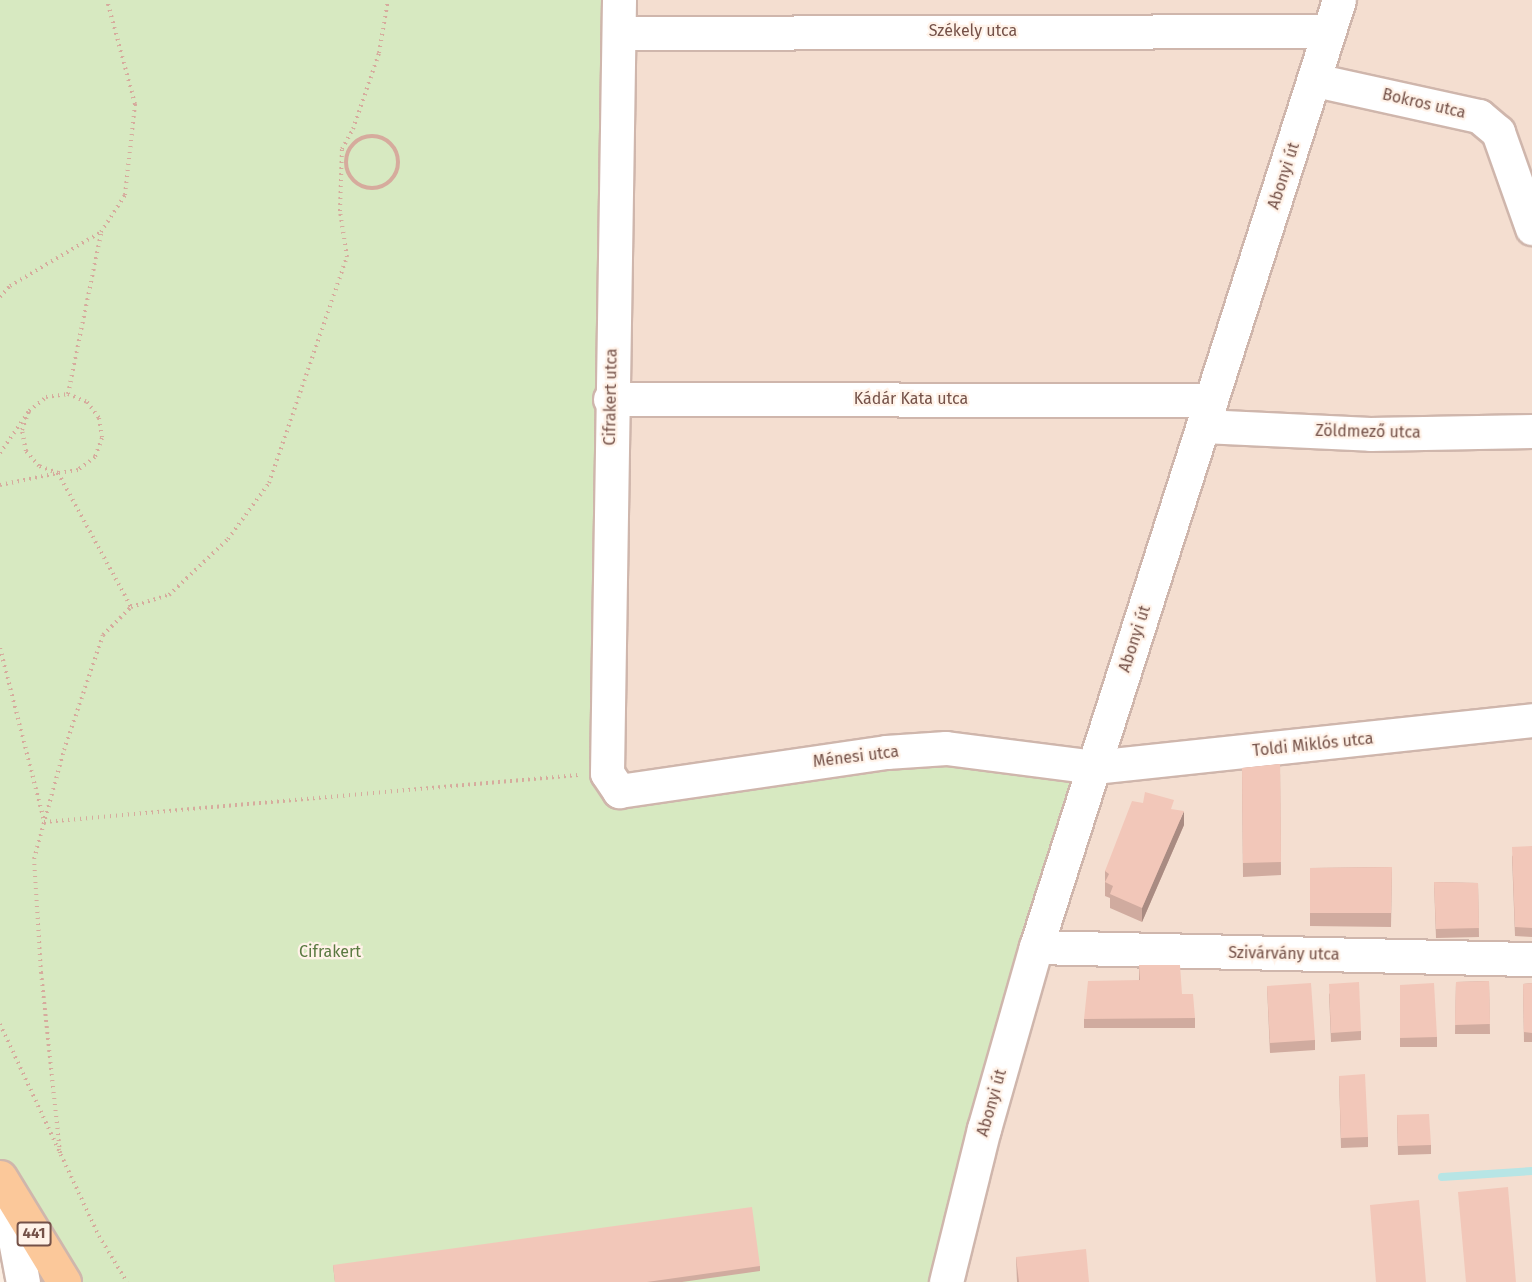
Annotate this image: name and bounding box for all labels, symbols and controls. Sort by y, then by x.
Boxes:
street label: Székely utca [929,21,1017,41]
street label: Bokros utca [1380,85,1468,123]
street label: Abonyi út [1264,140,1304,212]
street label: Cifrakert utca [601,348,621,446]
street label: Kádár Kata utca [854,389,968,409]
street label: Zöldmező utca [1315,421,1421,443]
street label: Abonyi út [1115,603,1155,675]
street label: Toldi Miklós utca [1252,729,1374,761]
street label: Ménesi utca [812,742,900,772]
park label: Cifrakert [299,942,361,962]
street label: Szivárvány utca [1228,943,1340,965]
street label: Abonyi út [973,1067,1011,1139]
road number: 441 [16,1222,52,1246]

